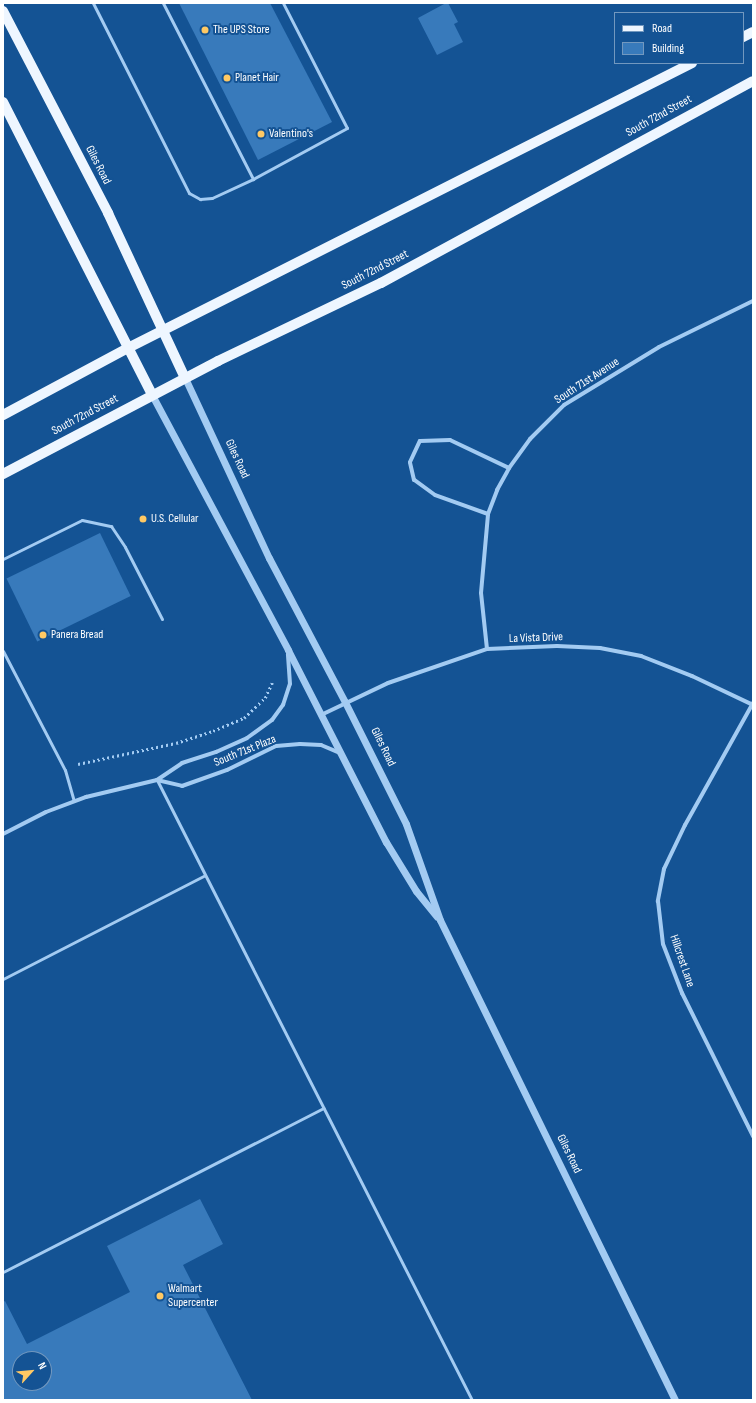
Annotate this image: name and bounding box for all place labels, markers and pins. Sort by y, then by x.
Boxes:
place label: The UPS Store [213,23,269,37]
marker: The UPS Store [200,25,210,35]
place label: Planet Hair [235,71,279,85]
marker: Planet Hair [222,73,232,83]
place label: Valentino's [269,127,313,141]
marker: Valentino's [256,129,266,139]
place label: U.S. Cellular [151,512,199,526]
marker: U.S. Cellular [138,514,148,524]
place label: Panera Bread [51,628,103,642]
marker: Panera Bread [38,630,48,640]
place label: Walmart Supercenter [168,1282,218,1310]
marker: Walmart Supercenter [155,1291,165,1301]

